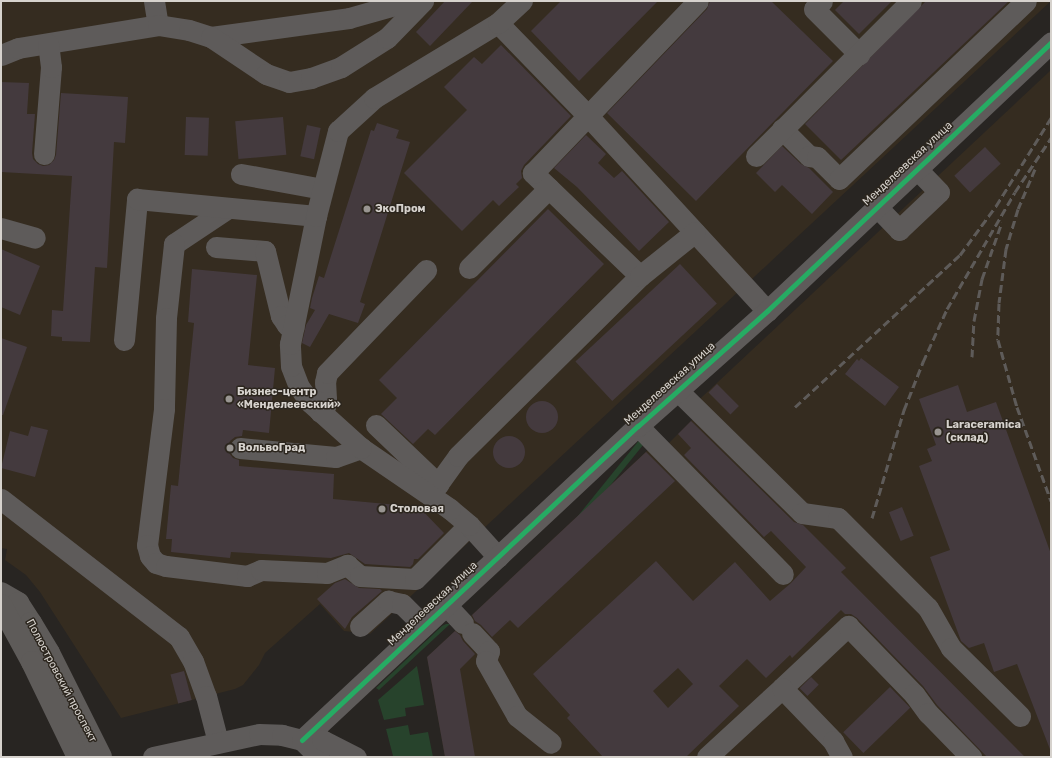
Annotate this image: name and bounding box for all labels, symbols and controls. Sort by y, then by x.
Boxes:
street label: Менделеевская улица [861,119,955,209]
place label: ЭкоПром [375,202,426,216]
marker: ЭкоПром [362,204,372,214]
street label: Менделеевская улица [622,340,718,428]
place label: Бизнес-центр «Менделеевский» [237,386,341,412]
marker: Бизнес-центр «Менделеевский» [224,394,234,404]
place label: Laraceramica (склад) [946,419,1021,445]
marker: Laraceramica (склад) [933,427,943,437]
place label: ВольвоГрад [238,441,305,455]
marker: ВольвоГрад [225,443,235,453]
place label: Столовая [390,502,444,516]
marker: Столовая [377,504,387,514]
street label: Менделеевская улица [386,559,480,649]
street label: Полюстровский проспект [23,617,99,745]

